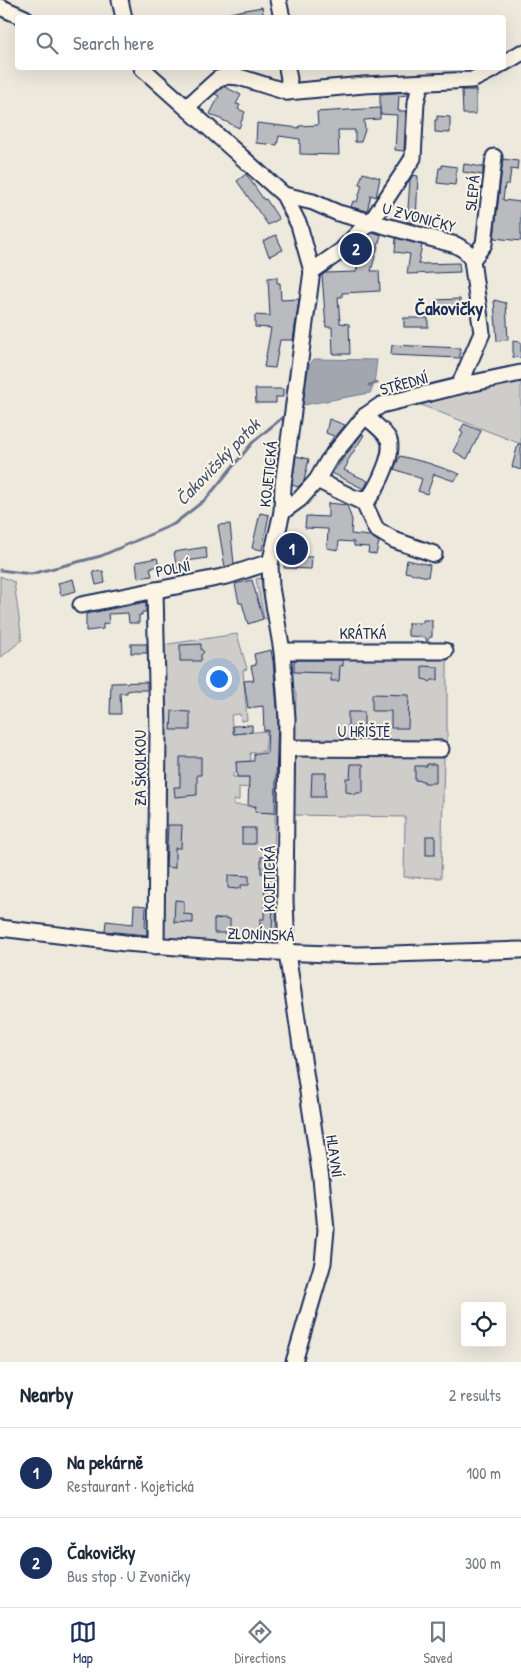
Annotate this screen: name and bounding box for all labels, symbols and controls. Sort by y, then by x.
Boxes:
search box [15,15,506,70]
icon: search [33,29,61,57]
text: Search here [73,30,154,56]
street label: SLEPÁ [459,174,485,212]
street label: U ZVONIČKY [380,197,458,237]
pin: 2 [340,230,372,268]
district label: Čakovičky [415,295,483,322]
street label: STŘEDNÍ [377,366,431,400]
water label: Čakovičský potok [170,412,267,511]
street label: KOJETICKÁ [254,440,282,508]
pin: 1 [276,530,308,568]
street label: POLNÍ [154,554,192,582]
street label: KRÁTKÁ [339,622,387,644]
your location [206,666,232,692]
street label: U HŘIŠTĚ [338,720,390,742]
street label: ZA ŠKOLKOU [129,730,151,806]
street label: KOJETICKÁ [258,846,280,912]
street label: ZLONÍNSKÁ [227,922,295,946]
street label: HLAVNÍ [321,1133,349,1179]
map controls [461,1302,506,1347]
button: locate [461,1302,506,1347]
text: Nearby [20,1380,73,1409]
text: 2 results [449,1384,501,1406]
text: Na pekárně [67,1449,143,1475]
text: 1 [33,1462,39,1484]
text: 100 m [466,1462,501,1484]
text: Restaurant · Kojetická [67,1475,194,1497]
text: Čakovičky [67,1539,136,1565]
text: 2 [32,1552,40,1574]
text: 300 m [465,1552,501,1574]
text: Bus stop · U Zvoničky [67,1565,191,1587]
tab: Map [69,1618,97,1667]
tab: Directions [234,1618,286,1667]
tab: Saved [424,1618,452,1667]

